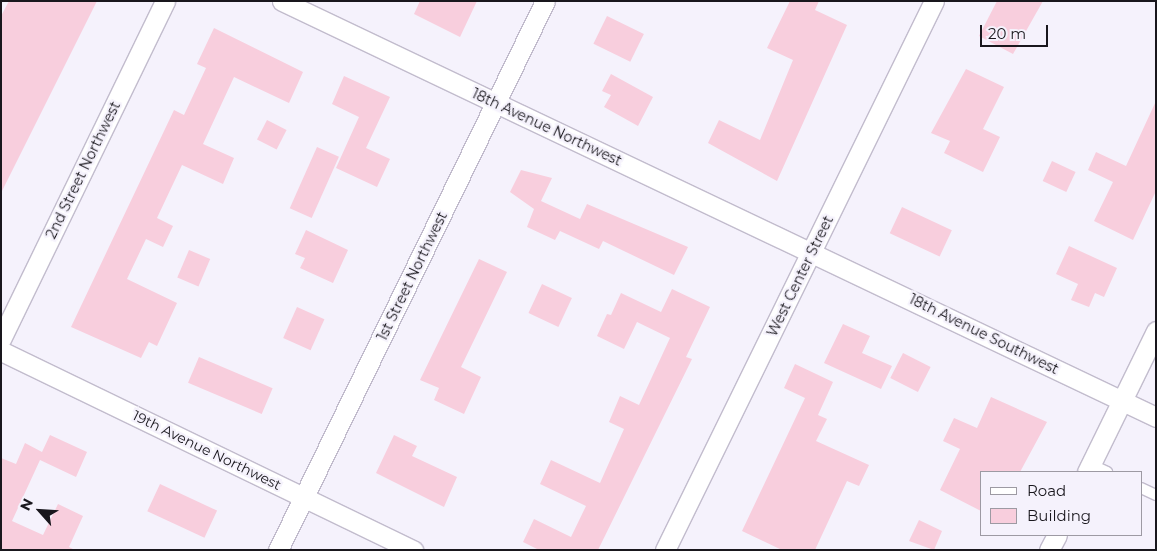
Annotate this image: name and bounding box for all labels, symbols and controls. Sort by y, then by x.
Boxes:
scale bar [982,15,1050,47]
text: 20 m [988,24,1026,43]
street label: 18th Avenue Northwest [469,85,625,169]
street label: 2nd Street Northwest [42,99,124,241]
street label: 1st Street Northwest [373,209,451,343]
street label: West Center Street [763,213,837,339]
street label: 18th Avenue Southwest [907,290,1061,378]
street label: 19th Avenue Northwest [130,407,284,493]
legend [980,471,1142,536]
text: Road [1027,481,1066,500]
north arrow [15,486,65,536]
text: N [16,495,37,513]
text: Building [1027,506,1091,525]

